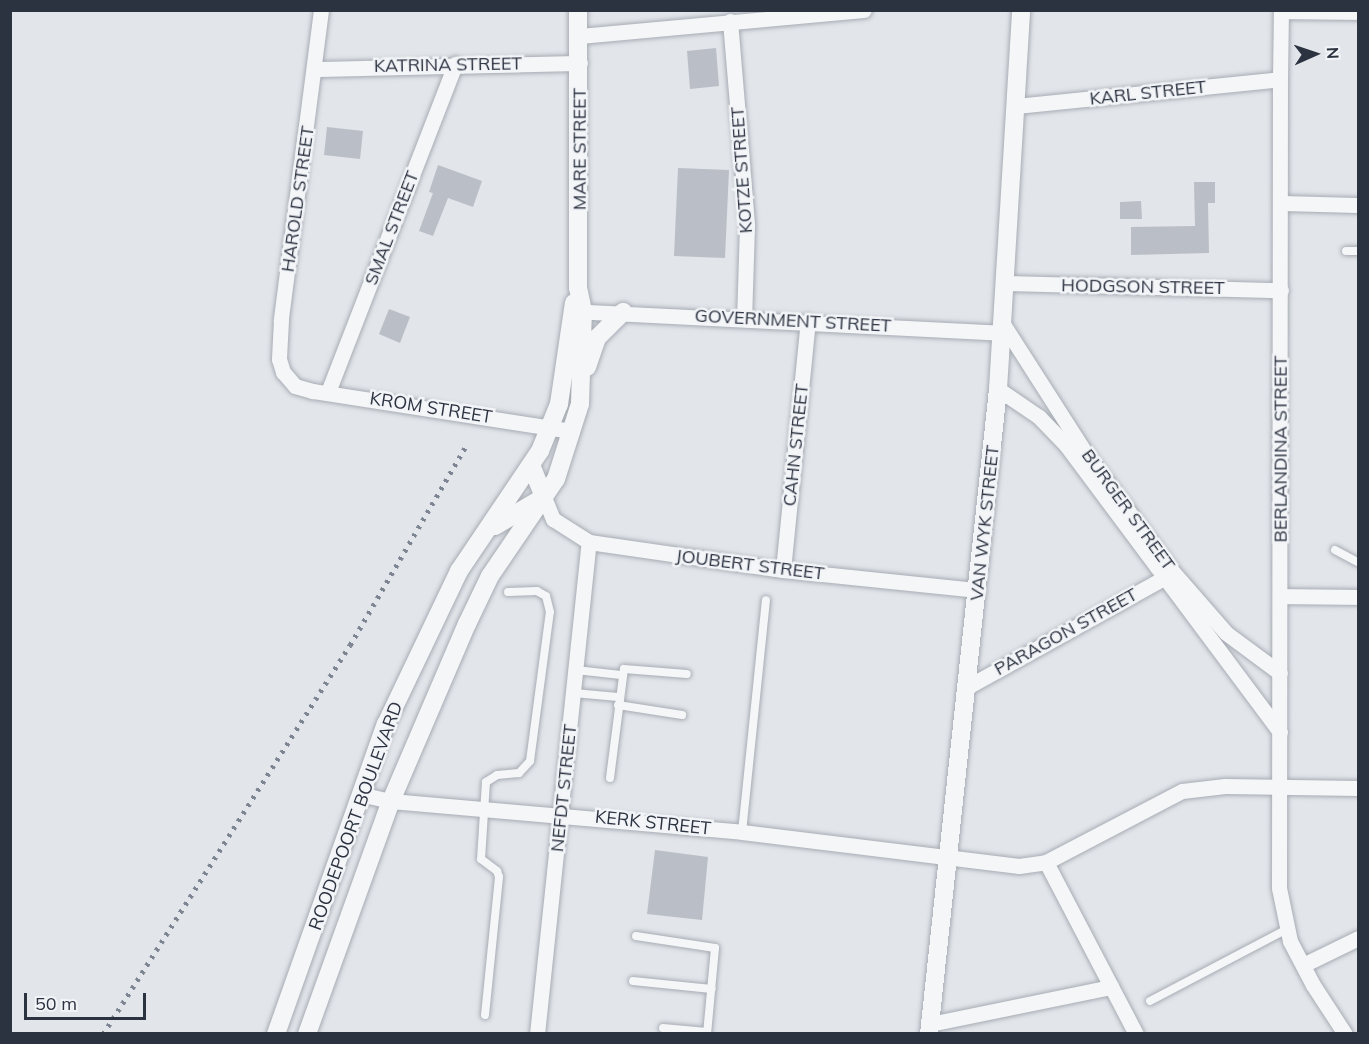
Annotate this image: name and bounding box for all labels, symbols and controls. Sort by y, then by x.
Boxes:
north arrow [1285,24,1345,84]
text: N [1323,46,1343,60]
street label: KATRINA STREET [374,53,522,77]
street label: KARL STREET [1089,76,1207,110]
street label: MARE STREET [569,88,591,210]
street label: KOTZE STREET [727,106,757,234]
street label: HAROLD STREET [277,125,319,273]
street label: SMAL STREET [360,168,424,288]
street label: HODGSON STREET [1061,275,1225,299]
street label: GOVERNMENT STREET [694,305,892,337]
street label: BERLANDINA STREET [1270,356,1292,542]
street label: CAHN STREET [779,383,813,507]
street label: KROM STREET [368,388,494,428]
street label: VAN WYK STREET [966,444,1004,602]
street label: BURGER STREET [1077,445,1179,575]
street label: JOUBERT STREET [674,545,826,585]
street label: PARAGON STREET [991,584,1141,680]
street label: ROODEPOORT BOULEVARD [305,699,407,933]
street label: NEFDT STREET [547,723,581,853]
street label: KERK STREET [594,806,712,840]
scale bar [27,981,148,1019]
text: 50 m [35,992,77,1015]

